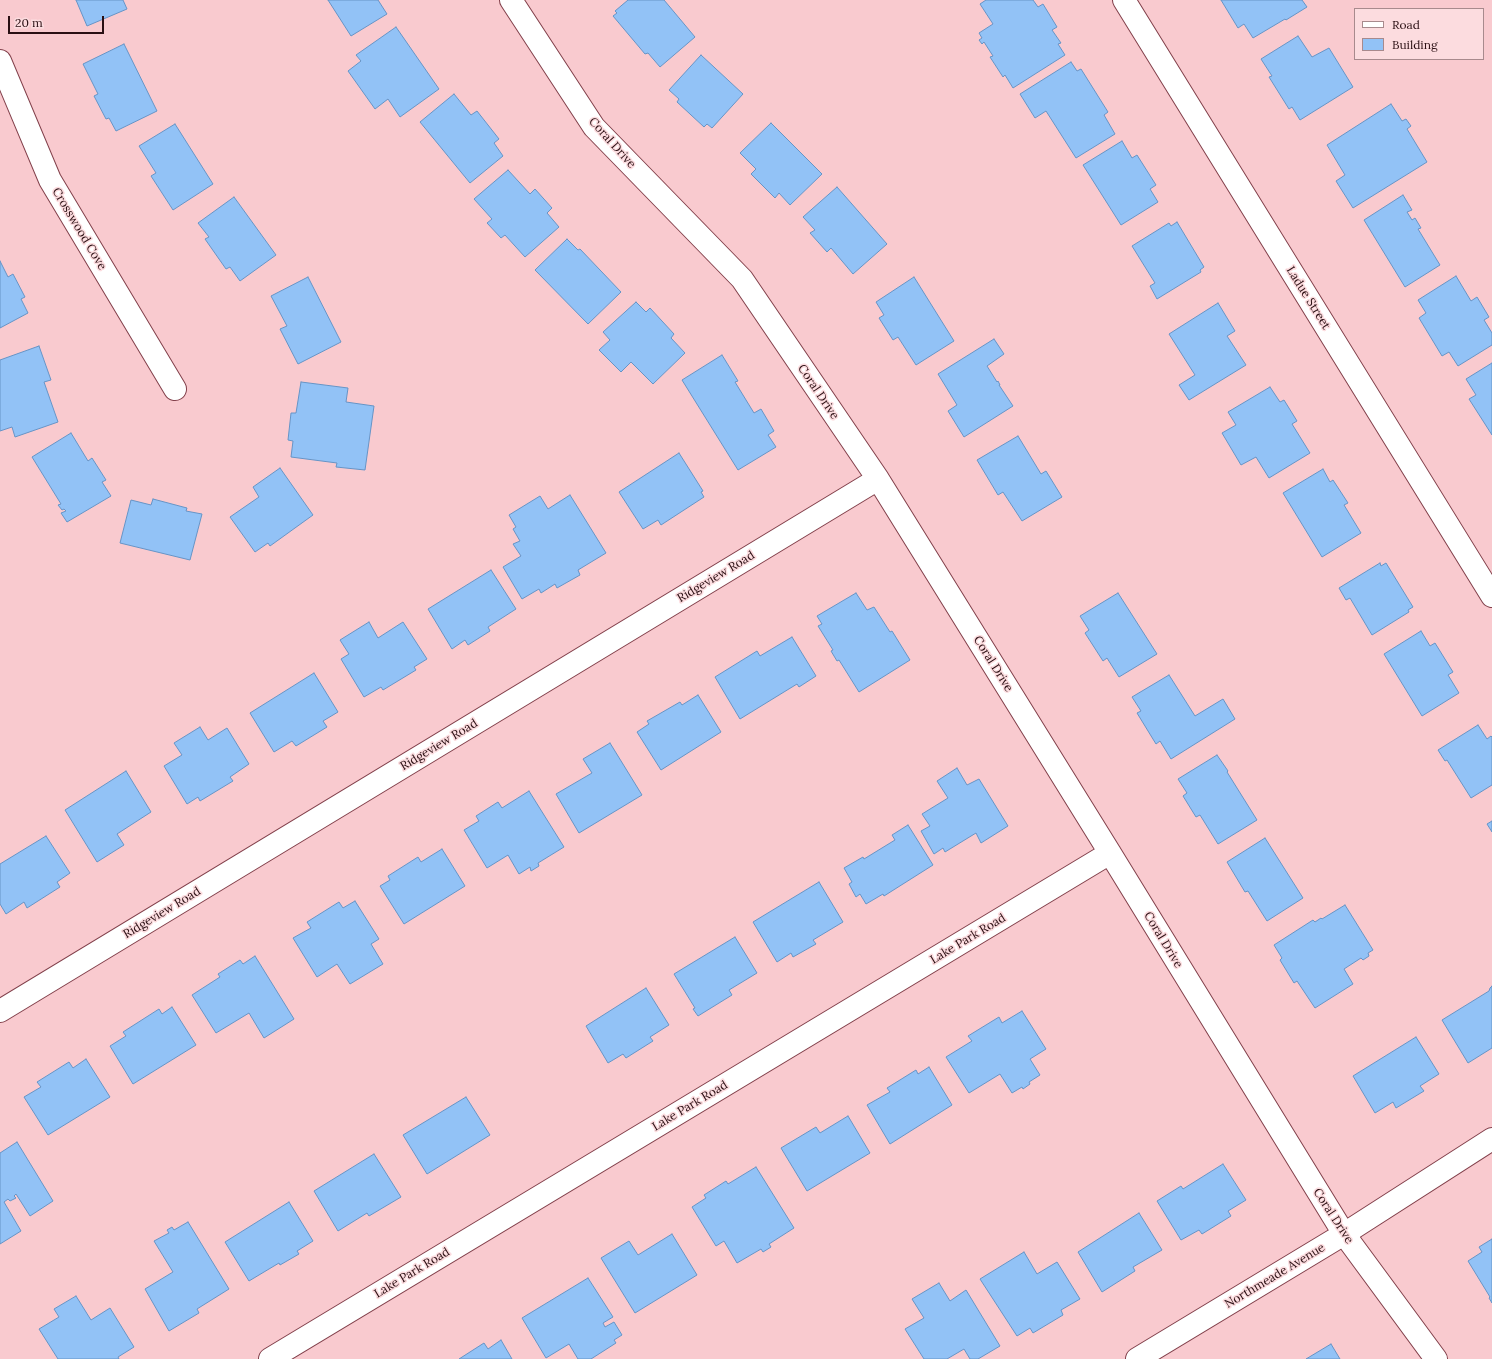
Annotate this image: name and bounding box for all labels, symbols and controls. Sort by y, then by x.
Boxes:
scale bar [10,8,106,34]
legend [1354,8,1484,60]
text: 20 m [15,15,43,30]
text: Road [1392,17,1420,32]
text: Building [1392,37,1438,52]
street label: Coral Drive [586,115,638,171]
street label: Crosswood Cove [49,185,109,273]
street label: Ladue Street [1283,264,1333,332]
street label: Coral Drive [794,362,842,422]
street label: Ridgeview Road [675,548,757,606]
street label: Coral Drive [970,633,1016,695]
street label: Ridgeview Road [398,716,480,774]
street label: Ridgeview Road [121,884,203,942]
street label: Coral Drive [1141,909,1185,971]
street label: Lake Park Road [928,911,1008,967]
street label: Lake Park Road [650,1078,730,1134]
street label: Coral Drive [1310,1186,1356,1246]
street label: Northmeade Avenue [1222,1240,1328,1312]
street label: Lake Park Road [372,1245,452,1301]

